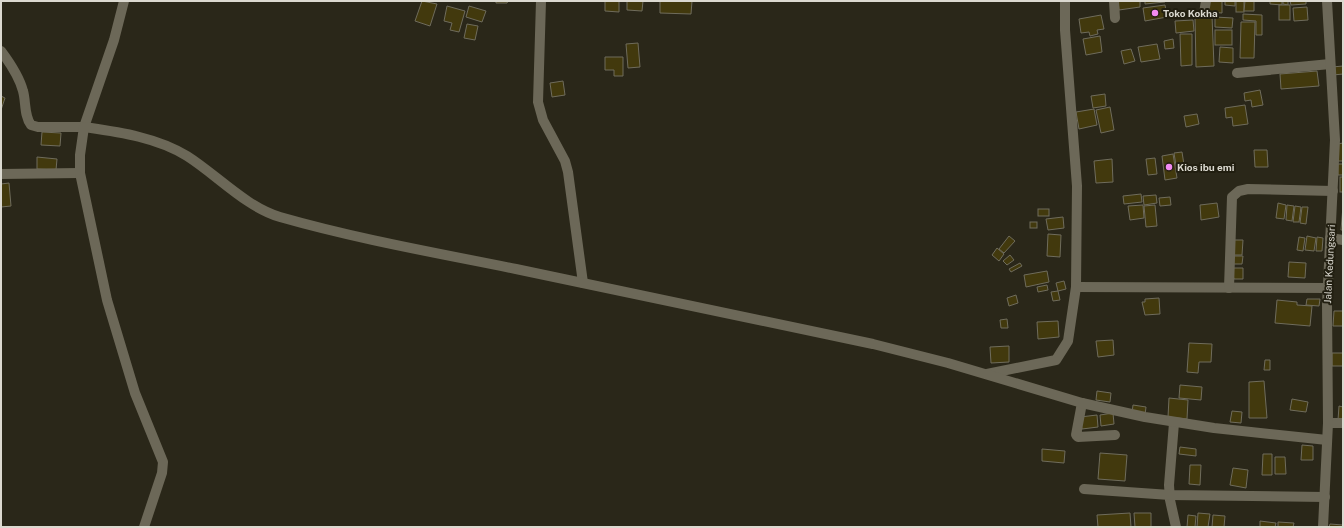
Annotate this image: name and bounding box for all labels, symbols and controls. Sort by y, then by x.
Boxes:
place label: Toko Kokha [1163,7,1218,19]
marker: Toko Kokha [1150,8,1160,18]
place label: Kios ibu emi [1177,161,1235,173]
marker: Kios ibu emi [1164,162,1174,172]
street label: Jalan Kedungsari [1321,224,1337,304]

